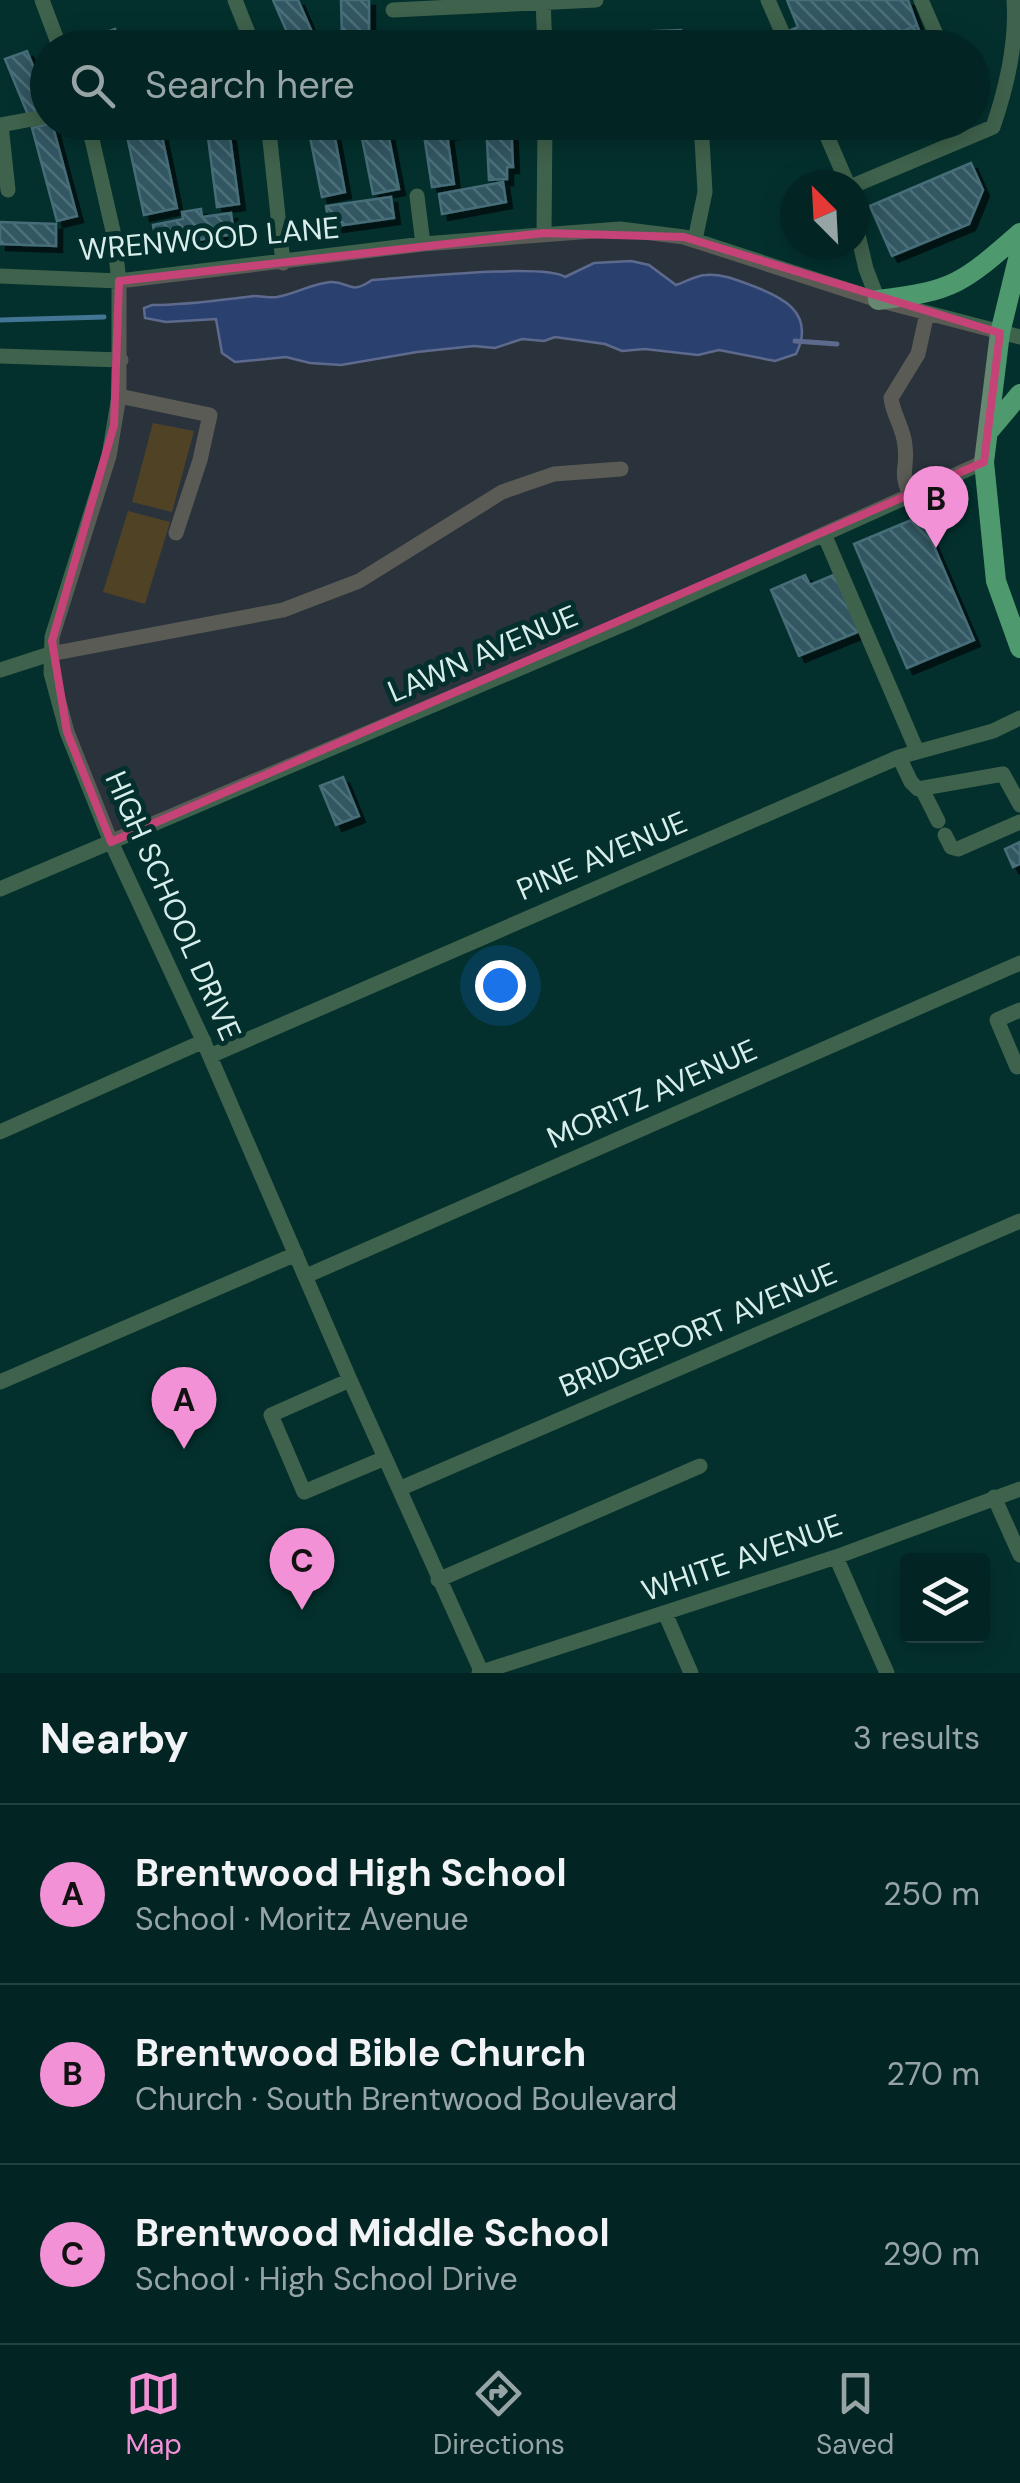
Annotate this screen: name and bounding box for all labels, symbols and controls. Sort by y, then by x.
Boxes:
search box [30,30,990,140]
icon: search [65,58,120,113]
text: Search here [145,60,355,110]
north arrow [780,170,870,260]
street label: WRENWOOD LANE [77,208,341,269]
pin: B [904,466,968,548]
street label: LAWN AVENUE [382,596,584,711]
street label: HIGH SCHOOL DRIVE [97,765,250,1046]
street label: PINE AVENUE [511,802,693,909]
your location [475,960,526,1011]
street label: MORITZ AVENUE [541,1030,763,1157]
street label: BRIDGEPORT AVENUE [553,1253,843,1406]
pin: A [152,1366,216,1449]
street label: WHITE AVENUE [636,1505,847,1610]
pin: C [270,1528,334,1610]
map controls [900,1553,990,1643]
button: layers [900,1553,990,1643]
text: Nearby [40,1711,189,1766]
text: 3 results [853,1717,980,1759]
text: Brentwood High School [135,1848,567,1898]
text: A [61,1873,84,1915]
text: 250 m [883,1873,980,1915]
text: School · Moritz Avenue [135,1898,469,1940]
text: Brentwood Bible Church [135,2028,586,2078]
text: B [62,2053,83,2095]
text: 270 m [887,2053,980,2095]
text: Church · South Brentwood Boulevard [135,2078,677,2120]
text: Brentwood Middle School [135,2208,610,2258]
text: C [61,2233,84,2275]
text: 290 m [883,2233,980,2275]
text: School · High School Drive [135,2258,518,2300]
tab: Map [126,2366,182,2463]
tab: Directions [433,2366,565,2463]
tab: Saved [816,2366,894,2463]

